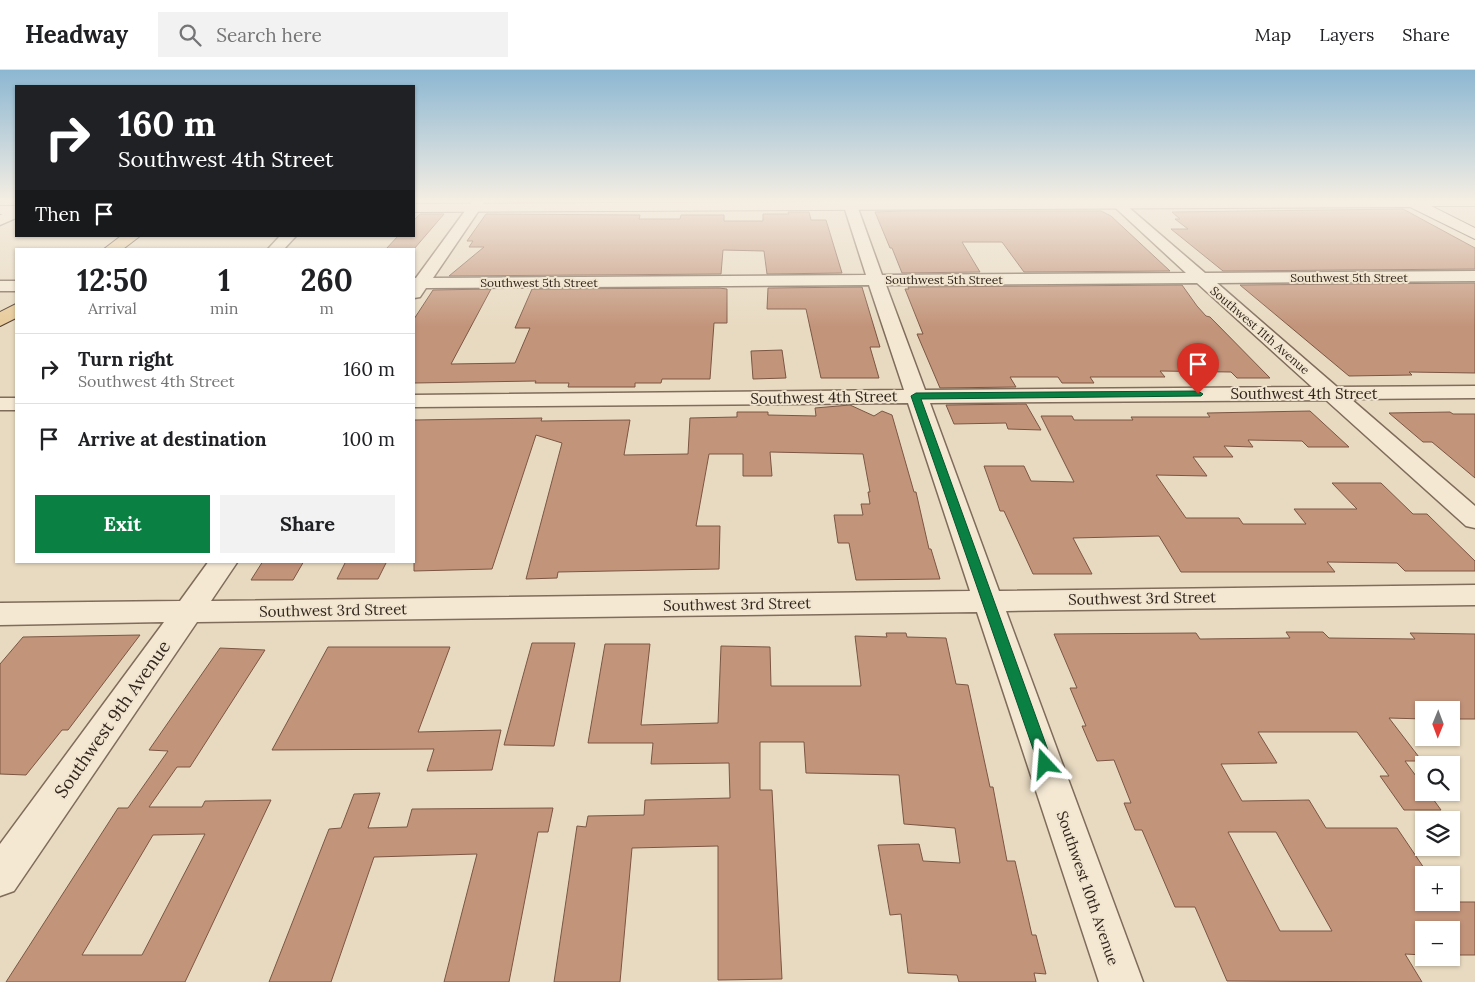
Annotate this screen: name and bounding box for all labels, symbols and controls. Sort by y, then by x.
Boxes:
search box [158,12,508,57]
text: Headway [25,19,128,50]
icon: search [176,21,204,49]
text: Search here [216,23,322,47]
text: Map [1255,23,1291,46]
text: Layers [1319,23,1374,46]
text: Share [1402,23,1450,46]
text: 160 m [118,101,216,146]
icon: right [35,105,100,170]
text: Southwest 4th Street [118,145,334,173]
icon: arrive [90,200,118,228]
text: Then [35,202,80,226]
text: 12:50 [77,261,148,299]
text: 1 [218,261,230,299]
text: 260 [301,261,353,299]
street label: Southwest 5th Street [1290,270,1408,285]
street label: Southwest 5th Street [885,272,1003,287]
street label: Southwest 5th Street [480,275,598,290]
street label: Southwest 11th Avenue [1207,283,1313,377]
text: Arrival [88,298,137,318]
text: min [210,298,239,318]
text: m [320,298,334,318]
pin [1177,343,1219,394]
text: Turn right [78,347,174,371]
icon: arrive [1184,350,1212,378]
icon: right [35,355,63,383]
text: 160 m [343,357,395,381]
text: Southwest 4th Street [78,371,235,391]
street label: Southwest 4th Street [1230,384,1378,403]
street label: Southwest 4th Street [750,386,898,408]
icon: arrive [35,425,63,453]
text: Arrive at destination [78,427,267,451]
text: 100 m [343,427,395,451]
button: Exit [35,495,210,553]
button: Share [220,495,395,553]
street label: Southwest 3rd Street [1068,587,1216,609]
street label: Southwest 3rd Street [663,593,811,615]
street label: Southwest 3rd Street [259,599,407,621]
street label: Southwest 9th Avenue [49,636,175,802]
north arrow [1415,701,1460,746]
map controls [1415,701,1460,966]
position arrow [1018,737,1070,789]
button: search [1415,756,1460,801]
street label: Southwest 10th Avenue [1053,808,1123,968]
button: layers [1415,811,1460,856]
button: + [1415,866,1460,911]
button: − [1415,921,1460,966]

